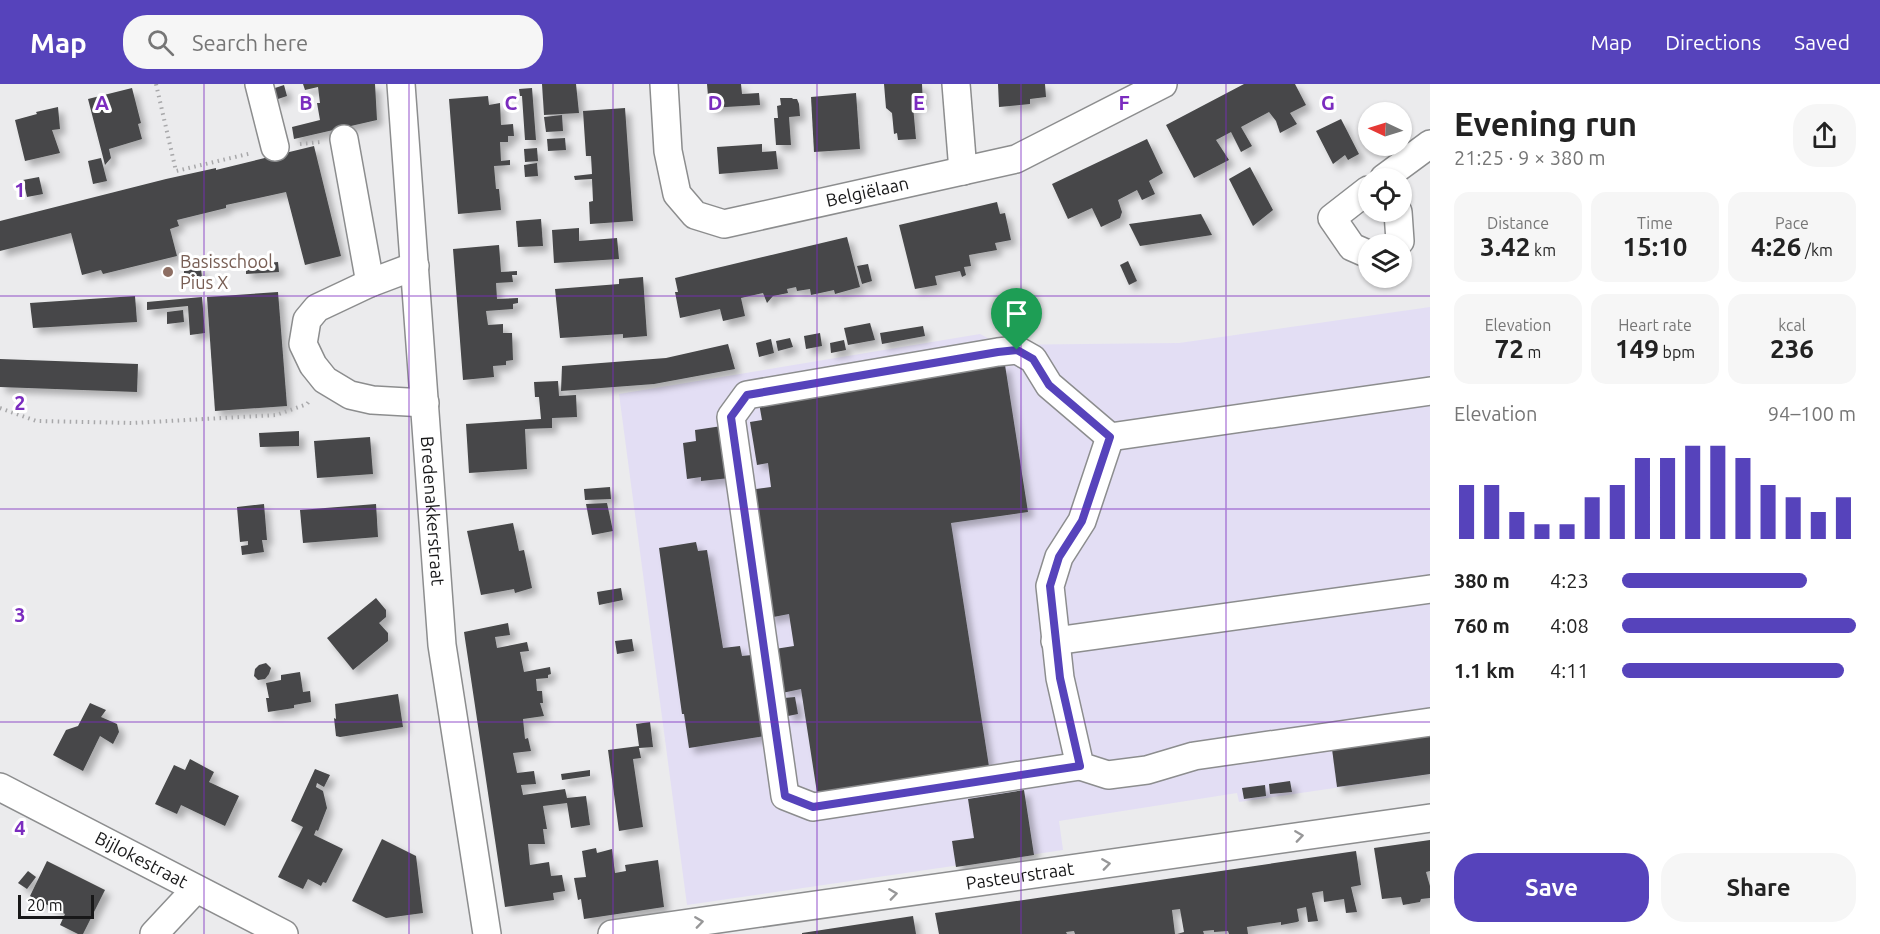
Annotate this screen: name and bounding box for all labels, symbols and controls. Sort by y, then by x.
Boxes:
search box [123,15,543,69]
icon: search [144,26,177,59]
text: Map [30,27,87,58]
text: Search here [192,30,308,55]
text: Map [1591,30,1632,54]
text: Directions [1665,30,1761,54]
text: Saved [1794,30,1850,54]
text: A [95,91,109,114]
text: B [299,91,313,114]
text: C [505,91,518,114]
text: D [708,91,722,114]
text: E [913,91,925,114]
text: F [1118,91,1130,114]
text: G [1321,91,1335,114]
north arrow [1358,102,1412,156]
map controls [1358,102,1412,288]
button: share [1793,104,1856,167]
text: Evening run [1454,105,1637,142]
text: 21:25 · 9 × 380 m [1454,146,1606,169]
button: locate [1358,168,1412,222]
street label: Belgiëlaan [824,172,911,210]
text: 1 [14,178,26,201]
text: Distance [1487,214,1549,232]
text: Time [1637,214,1673,232]
text: Pace [1775,214,1809,232]
text: 3.42 [1480,232,1530,261]
text: 15:10 [1622,232,1688,261]
text: 4:26 [1751,232,1801,261]
button: layers [1358,234,1412,288]
text: km [1530,241,1556,259]
text: /km [1801,241,1833,259]
place label: Basisschool Pius X [180,251,273,292]
marker: Basisschool Pius X [161,265,175,279]
pin [991,288,1042,350]
icon: arrive [1000,297,1033,330]
text: Elevation [1485,316,1551,334]
text: Heart rate [1618,316,1692,334]
text: kcal [1778,316,1806,334]
text: 72 [1495,334,1524,363]
text: 149 [1615,334,1659,363]
text: 236 [1770,334,1814,363]
text: m [1524,343,1541,361]
text: bpm [1659,343,1695,361]
text: 2 [14,391,26,414]
text: Elevation [1454,402,1537,425]
text: 94–100 m [1768,402,1856,425]
street label: Bredenakkerstraat [418,435,449,586]
text: 380 m [1454,569,1510,592]
text: 4:23 [1550,569,1589,592]
text: 3 [14,603,26,626]
text: 760 m [1454,614,1510,637]
text: 4:08 [1550,614,1589,637]
text: 1.1 km [1454,659,1515,682]
text: 4:11 [1550,659,1589,682]
text: 4 [14,816,26,839]
street label: Bijlokestraat [92,827,191,891]
one-way arrow [1295,831,1304,843]
button: Save [1454,853,1649,922]
button: Share [1661,853,1856,922]
street label: Pasteurstraat [964,858,1075,893]
one-way arrow [1102,858,1111,870]
one-way arrow [888,889,897,901]
scale bar [18,892,94,920]
text: 20 m [27,896,63,914]
one-way arrow [695,916,704,928]

